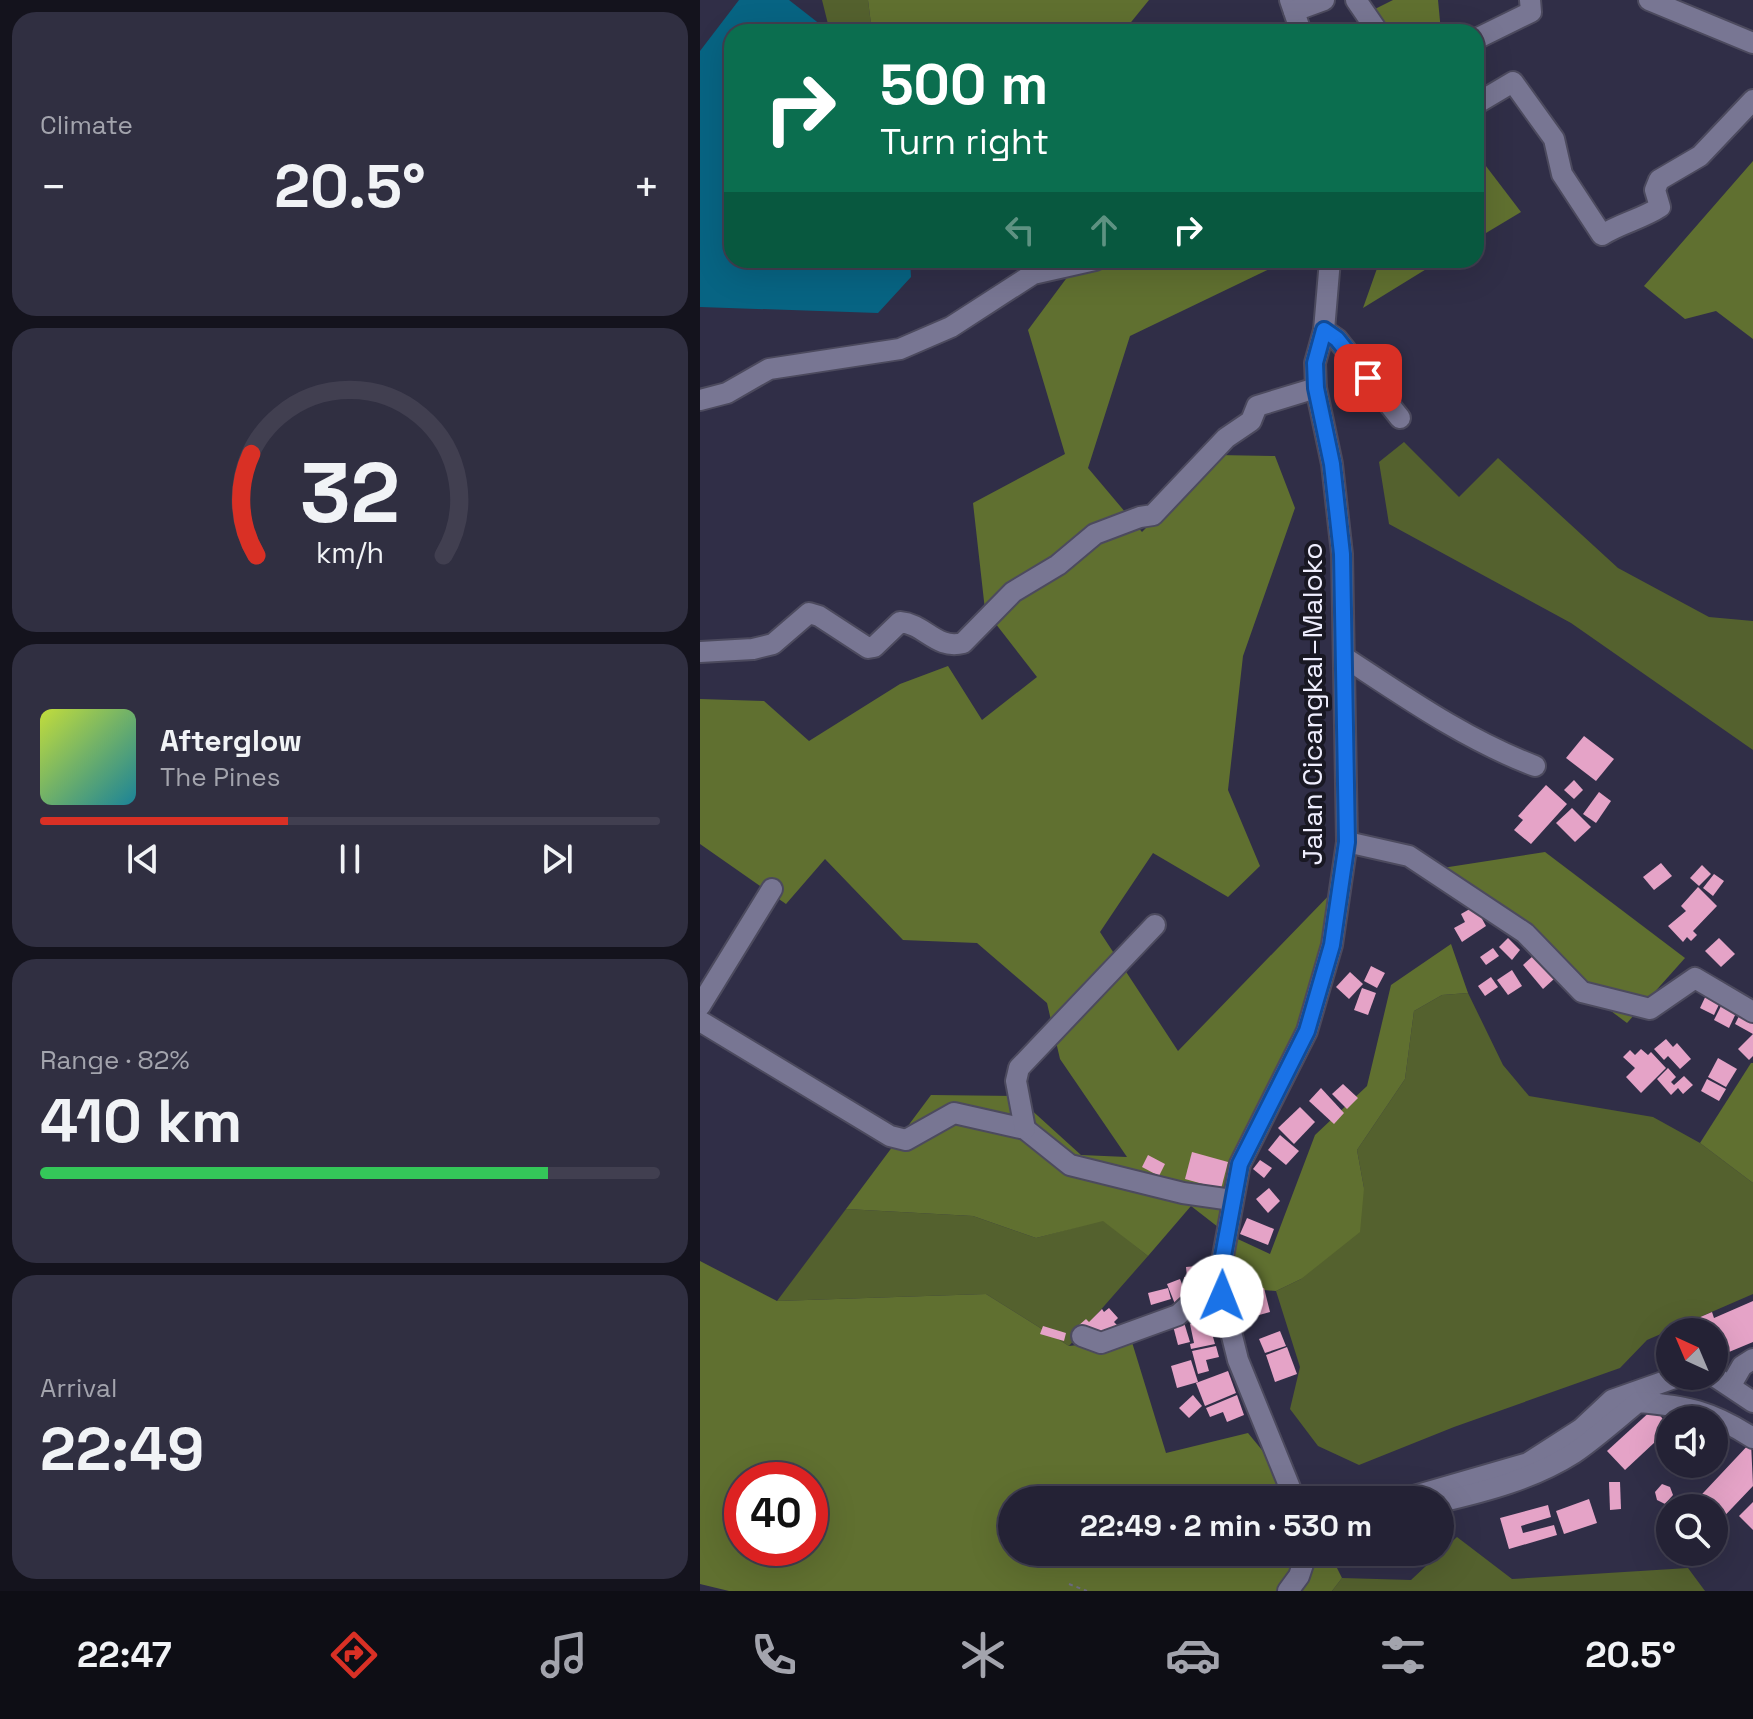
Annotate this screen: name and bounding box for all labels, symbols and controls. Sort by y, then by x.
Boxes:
text: 500 m [880,49,1048,120]
icon: right [748,56,852,160]
text: Climate [40,108,133,142]
text: Turn right [880,119,1049,165]
text: 20.5° [274,148,426,225]
text: − [40,159,67,215]
text: + [633,159,660,215]
icon: left [998,208,1042,252]
icon: ahead [1082,208,1126,252]
icon: right [1166,208,1210,252]
pin [1334,344,1402,412]
icon: arrive [1346,356,1390,400]
text: 32 [300,439,400,545]
text: km/h [316,535,384,571]
street label: Jalan Cicangkal–Maloko [1294,543,1330,865]
text: Afterglow [160,721,302,760]
text: The Pines [160,760,280,794]
icon: previous [121,837,165,881]
icon: pause [328,837,372,881]
icon: next [535,837,579,881]
text: Range · 82% [40,1043,190,1077]
text: 410 km [40,1083,242,1160]
position arrow [1180,1254,1264,1338]
north arrow [1656,1318,1728,1390]
map controls [1656,1318,1728,1566]
text: Arrival [40,1371,117,1405]
button: sound [1656,1406,1728,1478]
text: 22:49 [40,1411,204,1488]
speed limit sign: 40 [724,1462,828,1566]
button: search [1656,1494,1728,1566]
text: 22:49 · 2 min · 530 m [1080,1506,1372,1545]
icon: directions [326,1627,382,1683]
icon: music [536,1627,592,1683]
icon: phone [746,1627,802,1683]
icon: climate [955,1627,1011,1683]
icon: car [1165,1627,1221,1683]
icon: filters [1375,1627,1431,1683]
text: 22:47 [77,1632,172,1678]
text: 20.5° [1585,1632,1676,1678]

